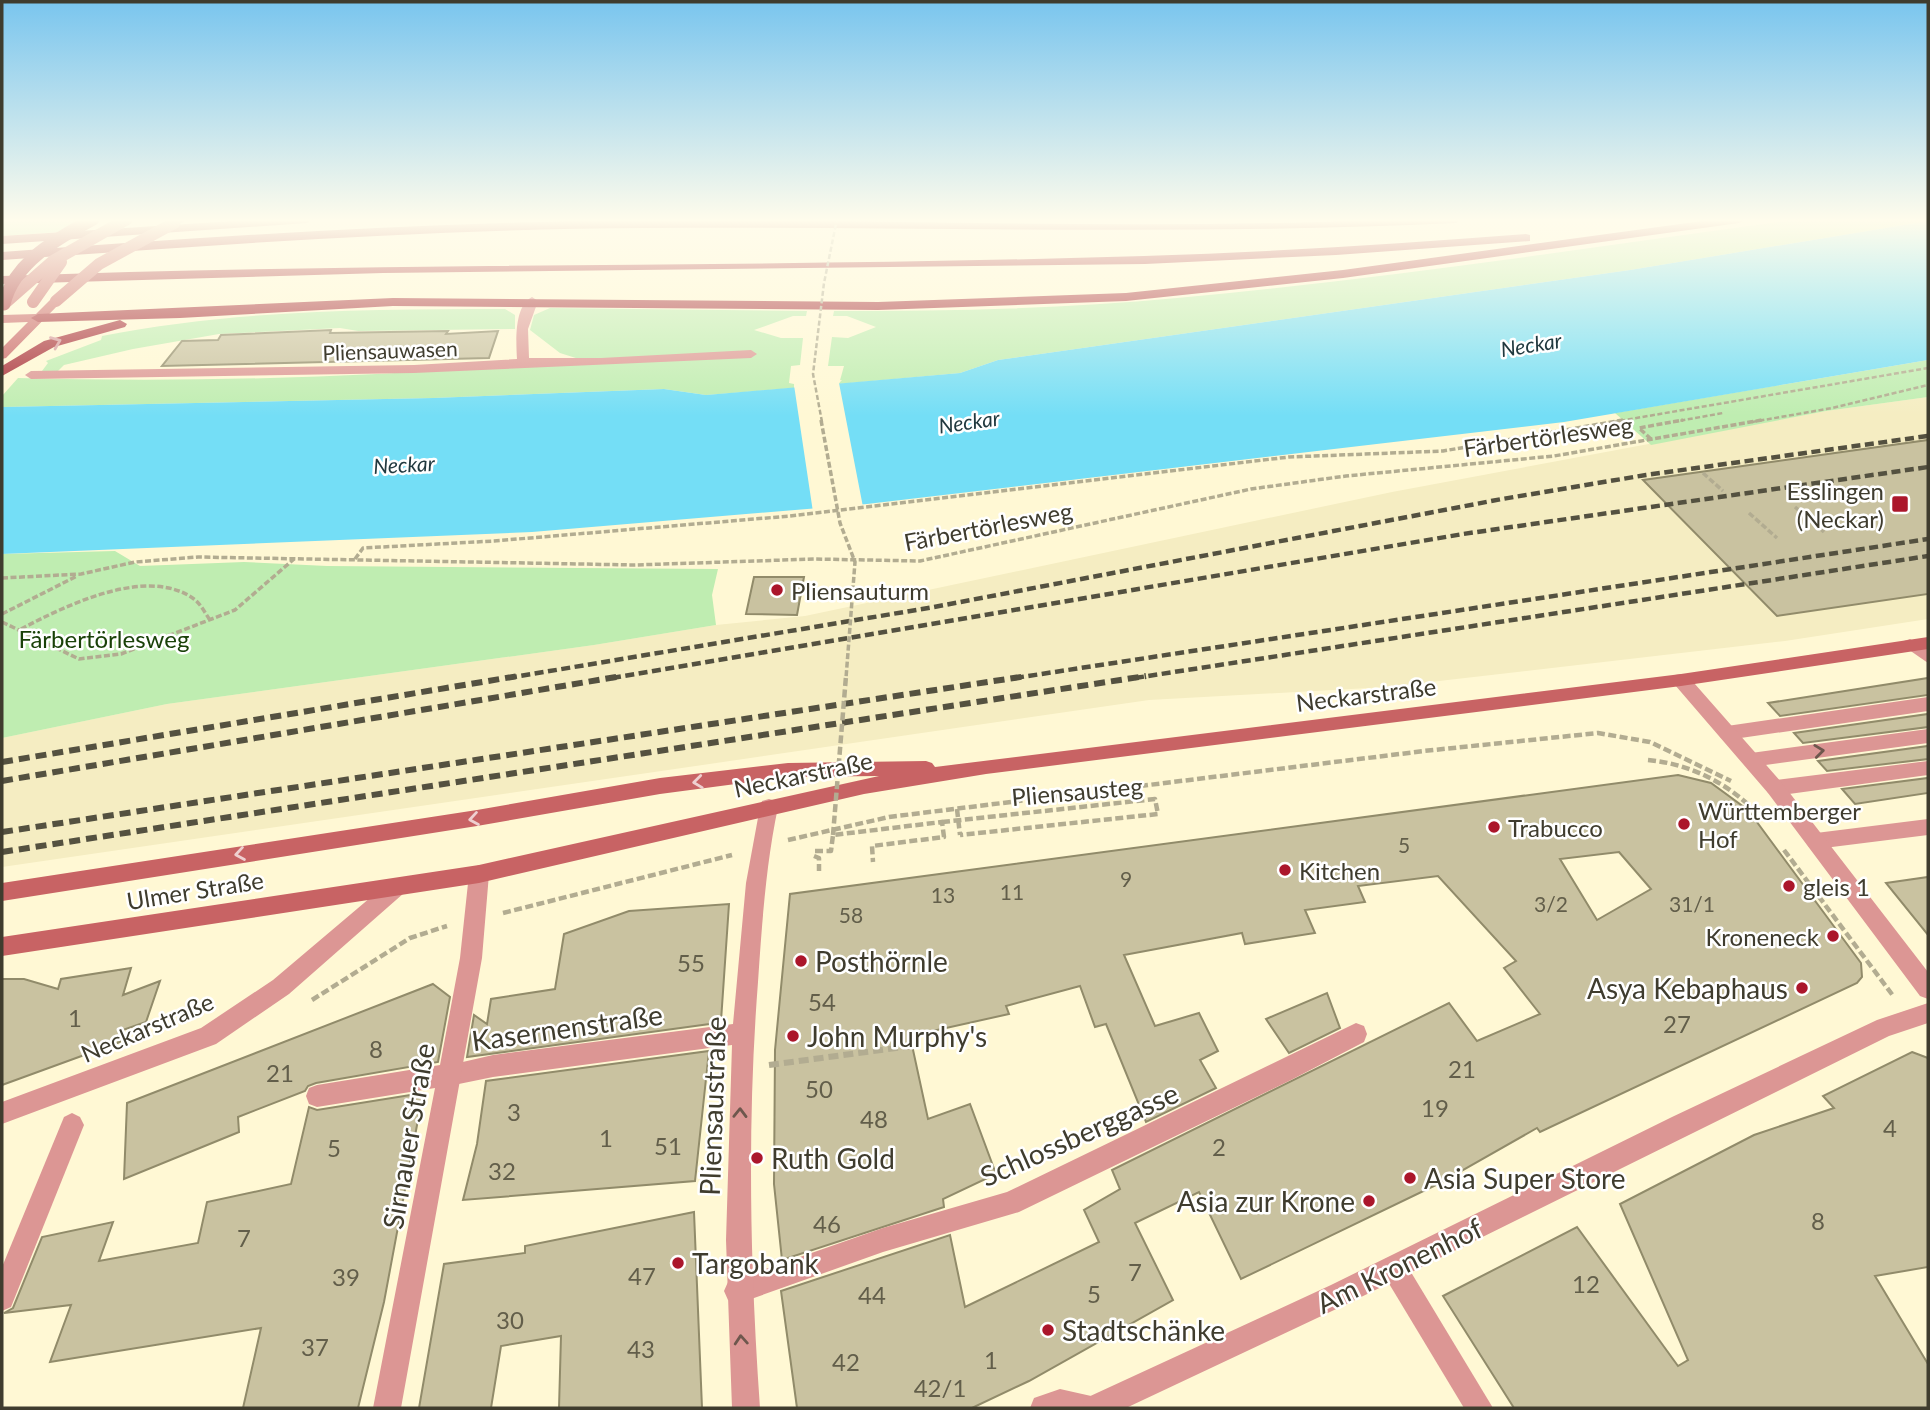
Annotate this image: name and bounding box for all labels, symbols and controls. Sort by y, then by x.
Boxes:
water label: Neckar [1499,327,1564,361]
street label: Pliensauwasen [322,335,458,365]
one-way arrow [49,337,61,351]
water label: Neckar [937,404,1002,438]
street label: Färbertörlesweg [1461,410,1635,462]
water label: Neckar [373,450,436,478]
place label: Esslingen (Neckar) [1786,476,1884,533]
marker: Esslingen (Neckar) [1890,494,1910,514]
street label: Färbertörlesweg [901,495,1075,557]
place label: Pliensauturm [791,576,929,605]
marker: Pliensauturm [769,582,785,598]
park label: Färbertörlesweg [19,624,189,653]
street label: Neckarstraße [1294,671,1438,717]
one-way arrow [1813,743,1825,758]
street label: Neckarstraße [731,745,875,803]
street label: Pliensausteg [1010,771,1144,811]
one-way arrow [692,774,704,789]
place label: Württemberger Hof [1698,796,1861,853]
one-way arrow [468,811,479,826]
place label: Trabucco [1508,813,1603,842]
marker: Württemberger Hof [1676,816,1692,832]
marker: Trabucco [1486,819,1502,835]
house number: 5 [1398,832,1410,857]
one-way arrow [234,846,246,861]
place label: Kitchen [1299,856,1380,885]
marker: Kitchen [1277,862,1293,878]
street label: Ulmer Straße [125,865,265,915]
house number: 9 [1120,866,1132,891]
place label: gleis 1 [1803,872,1870,901]
marker: gleis 1 [1781,878,1797,894]
house number: 11 [1000,879,1024,904]
house number: 13 [931,882,955,907]
house number: 3/2 [1534,891,1568,916]
house number: 31/1 [1669,891,1715,916]
house number: 58 [839,902,863,927]
place label: Kroneneck [1705,922,1820,951]
marker: Kroneneck [1825,928,1841,944]
place label: Posthörnle [815,944,948,978]
house number: 55 [677,948,705,977]
marker: Posthörnle [793,953,809,969]
place label: Asya Kebaphaus [1587,971,1788,1005]
marker: Asya Kebaphaus [1794,980,1810,996]
street label: Neckarstraße [76,986,218,1068]
house number: 54 [808,987,836,1016]
street label: Kasernenstraße [469,997,665,1057]
house number: 1 [68,1003,82,1032]
house number: 27 [1663,1009,1691,1038]
street label: Pliensaustraße [692,1016,732,1196]
place label: John Murphy's [807,1019,987,1053]
marker: John Murphy's [785,1028,801,1044]
house number: 8 [369,1034,383,1063]
street label: Sirnauer Straße [375,1040,441,1232]
house number: 21 [1448,1054,1476,1083]
house number: 21 [266,1058,294,1087]
house number: 50 [805,1074,833,1103]
street label: Schlossberggasse [975,1075,1183,1193]
house number: 19 [1421,1093,1449,1122]
house number: 3 [507,1097,521,1126]
house number: 48 [860,1104,888,1133]
one-way arrow [732,1107,748,1118]
house number: 4 [1883,1113,1897,1142]
house number: 1 [599,1123,613,1152]
house number: 51 [654,1131,682,1160]
house number: 2 [1212,1132,1226,1161]
house number: 5 [327,1133,341,1162]
place label: Ruth Gold [771,1141,895,1175]
marker: Ruth Gold [749,1150,765,1166]
house number: 32 [488,1156,516,1185]
place label: Asia Super Store [1424,1161,1625,1195]
marker: Asia Super Store [1402,1170,1418,1186]
place label: Asia zur Krone [1177,1184,1355,1218]
marker: Asia zur Krone [1361,1193,1377,1209]
house number: 8 [1811,1206,1825,1235]
house number: 46 [813,1209,841,1238]
street label: Am Kronenhof [1311,1210,1488,1320]
house number: 7 [237,1223,251,1252]
place label: Targobank [692,1246,820,1280]
marker: Targobank [670,1255,686,1271]
house number: 7 [1128,1257,1142,1286]
house number: 47 [628,1261,656,1290]
house number: 39 [332,1262,360,1291]
house number: 12 [1572,1269,1600,1298]
house number: 5 [1087,1279,1101,1308]
house number: 44 [858,1280,886,1309]
house number: 30 [496,1305,524,1334]
place label: Stadtschänke [1062,1313,1225,1347]
marker: Stadtschänke [1040,1322,1056,1338]
house number: 37 [301,1332,329,1361]
house number: 43 [627,1334,655,1363]
one-way arrow [734,1334,749,1345]
house number: 1 [984,1345,998,1374]
house number: 42 [832,1347,860,1376]
house number: 42/1 [914,1373,966,1402]

